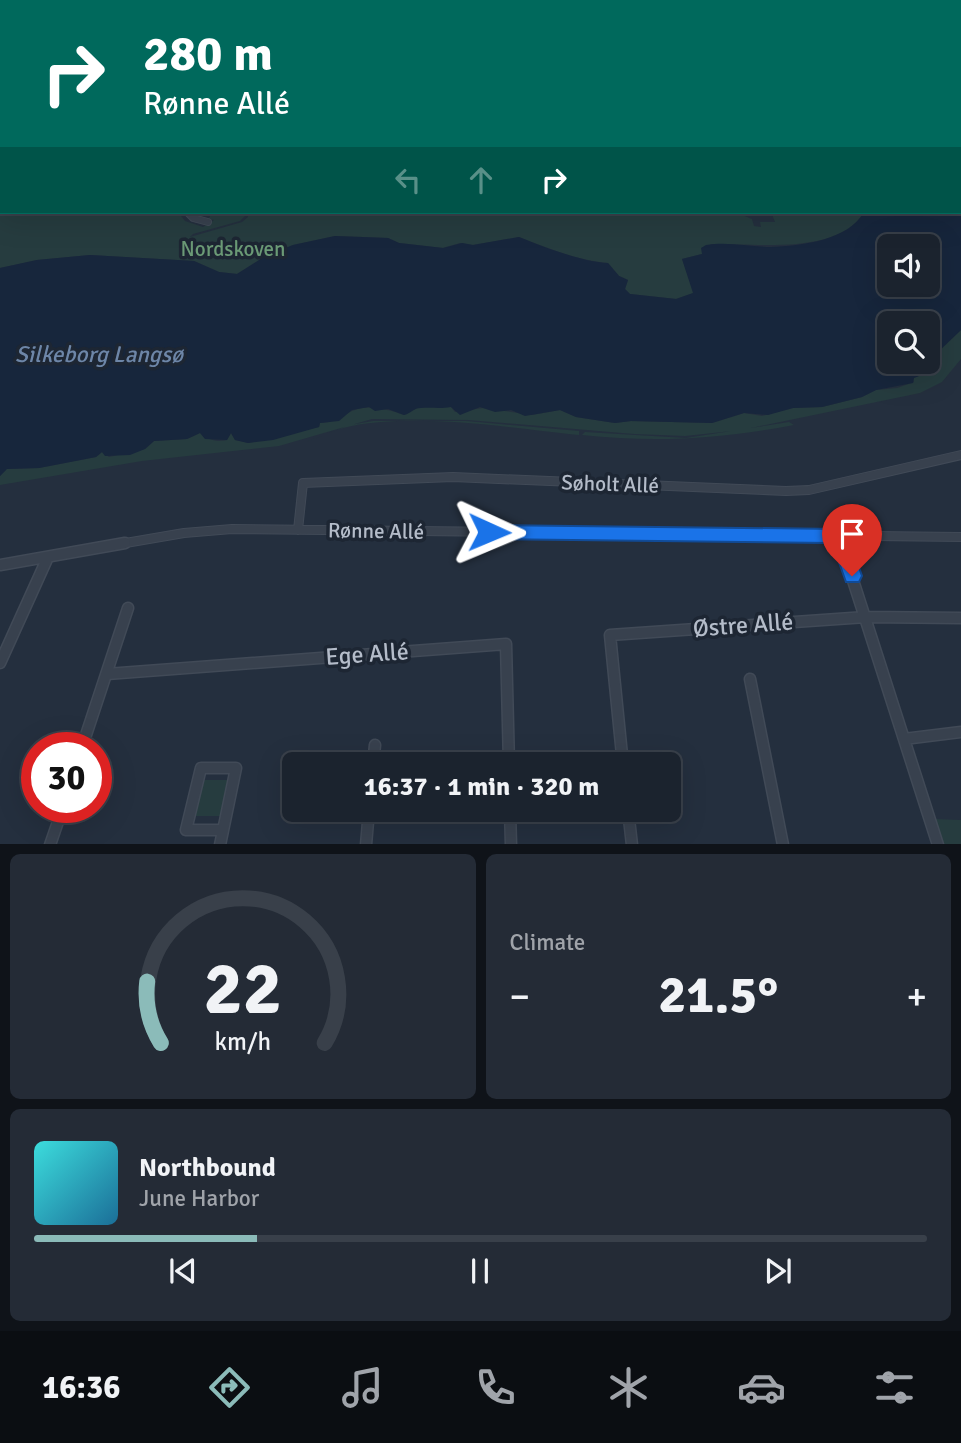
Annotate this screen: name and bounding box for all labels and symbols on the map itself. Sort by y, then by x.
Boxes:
park label: Nordskoven [180,236,286,262]
water label: Silkeborg Langsø [15,340,185,369]
street label: Søholt Allé [561,469,659,499]
position arrow [452,495,526,569]
pin [822,504,882,576]
street label: Rønne Allé [328,517,424,545]
street label: Østre Allé [692,607,794,643]
street label: Ege Allé [324,636,410,672]
speed limit sign: 30 [21,732,112,823]

